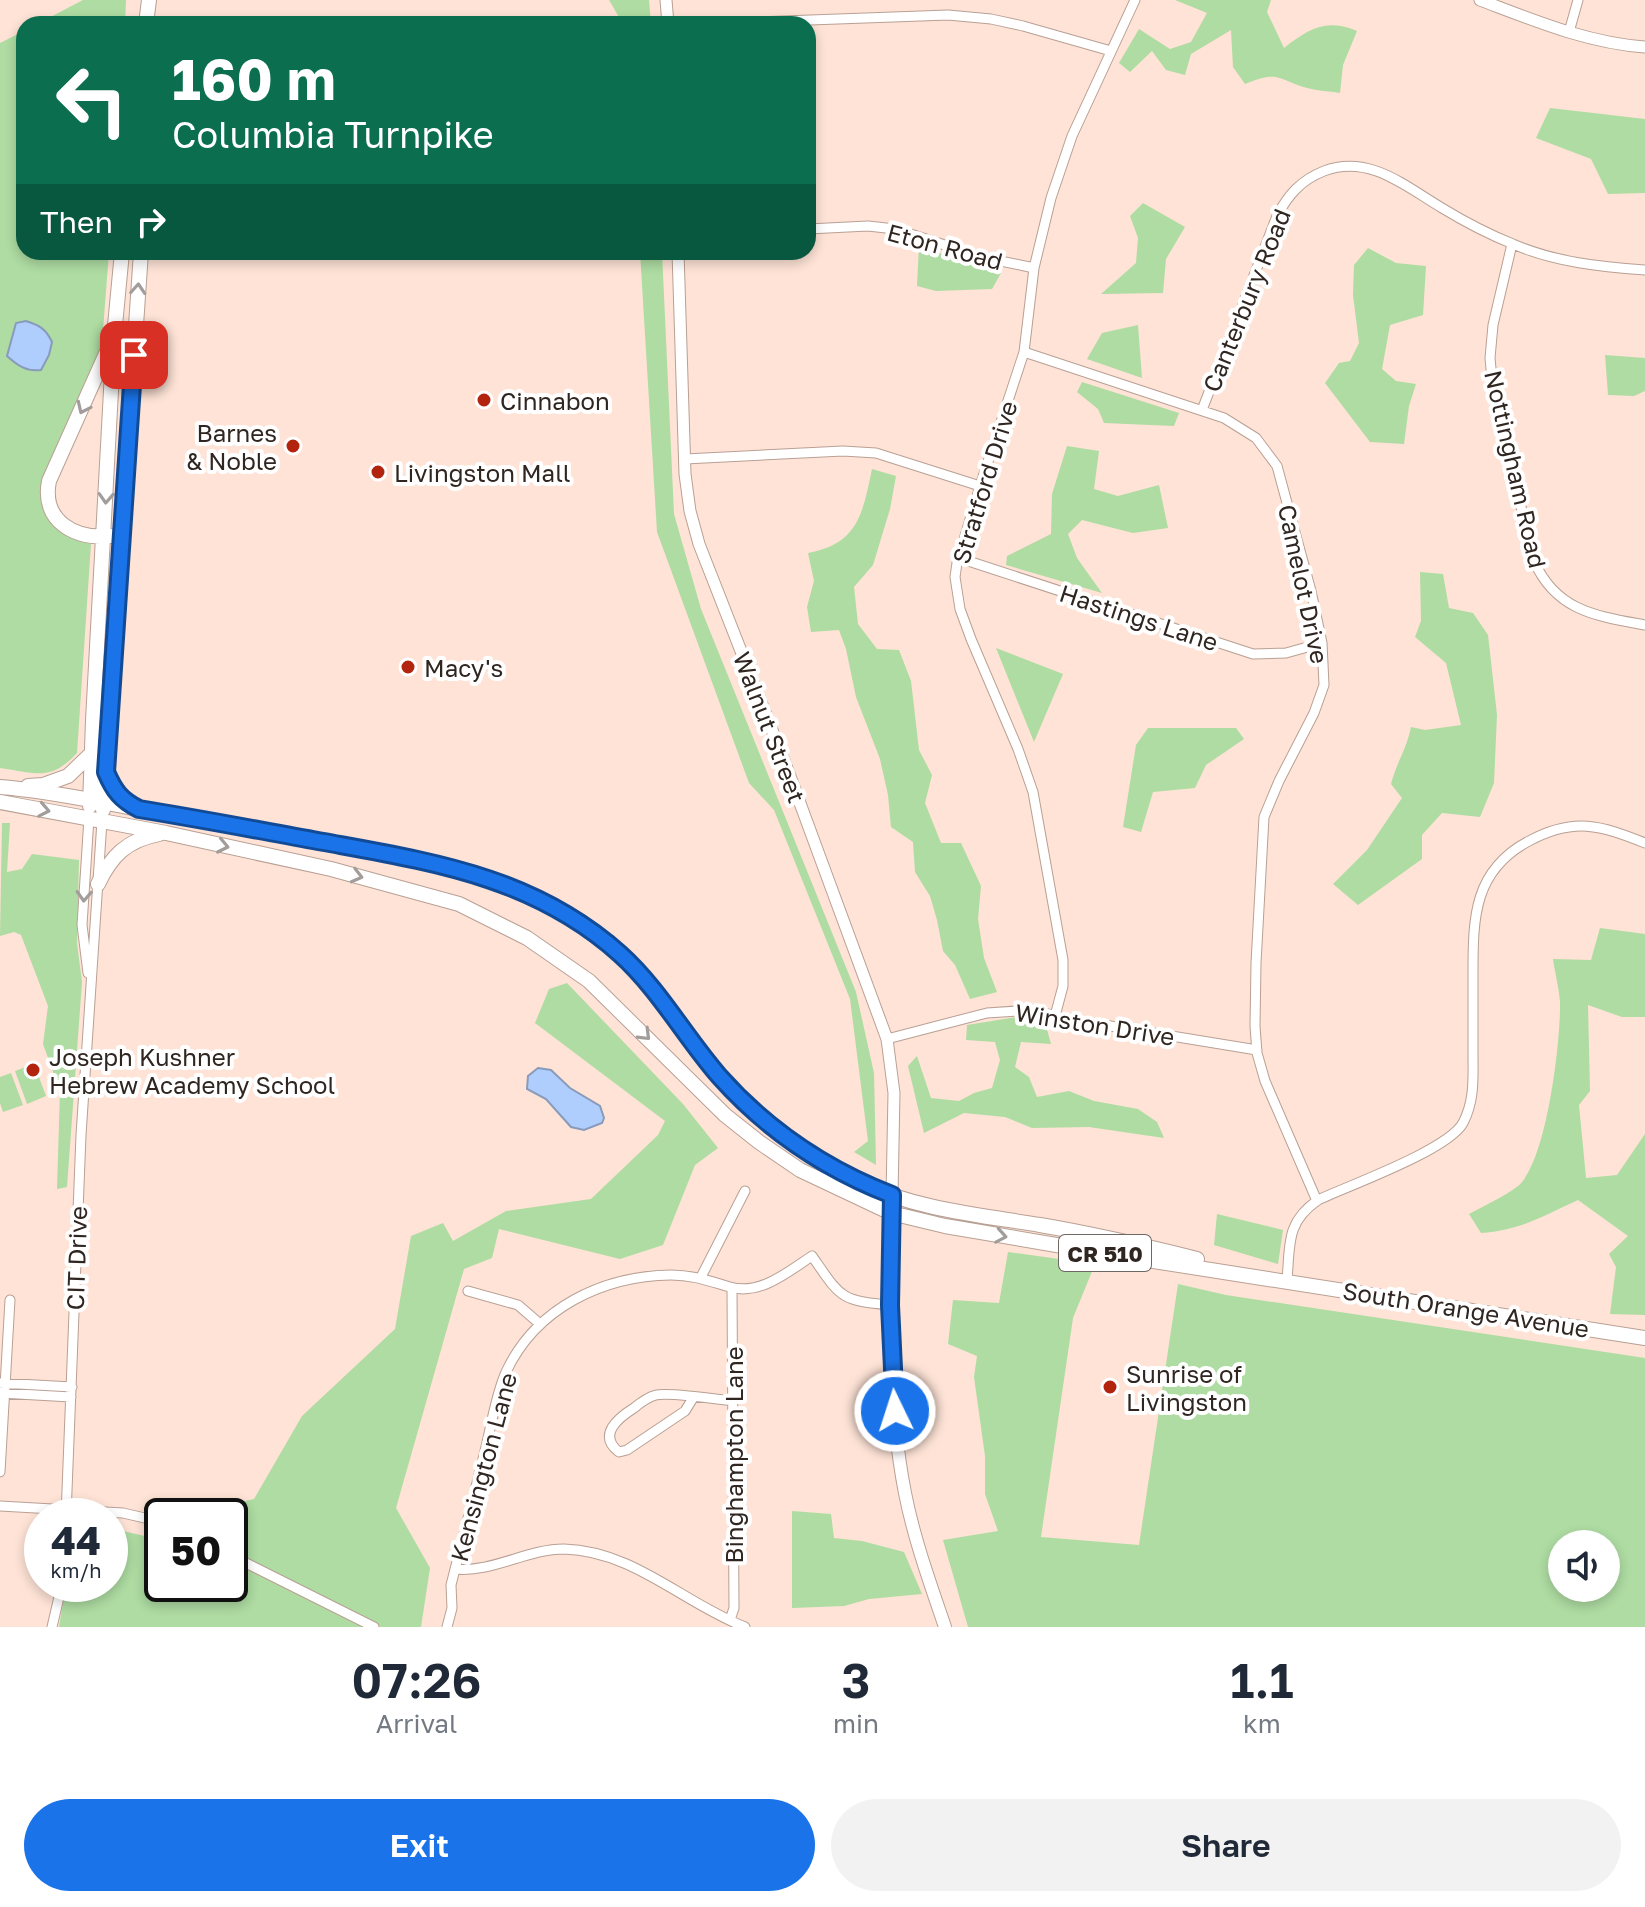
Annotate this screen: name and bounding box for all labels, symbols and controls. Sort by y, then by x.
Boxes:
text: 160 m [172,45,336,112]
icon: left [40,48,144,152]
text: Columbia Turnpike [172,113,494,156]
icon: right [129,200,173,244]
text: Then [40,204,113,240]
street label: Canterbury Road [1196,204,1296,396]
street label: Eton Road [884,217,1006,275]
one-way arrow [129,282,146,295]
pin [100,321,168,389]
icon: arrive [112,333,156,377]
street label: Nottingham Road [1479,367,1553,571]
place label: Cinnabon [500,386,610,415]
marker: Cinnabon [475,391,493,409]
street label: Stratford Drive [945,397,1023,567]
one-way arrow [77,399,93,414]
place label: Barnes & Noble [186,418,277,475]
marker: Barnes & Noble [284,437,302,455]
place label: Livingston Mall [394,458,571,487]
marker: Livingston Mall [369,463,387,481]
one-way arrow [98,492,115,505]
street label: Camelot Drive [1273,502,1335,666]
street label: Hastings Lane [1056,578,1222,656]
street label: Walnut Street [728,647,812,807]
place label: Macy's [424,653,503,682]
marker: Macy's [399,658,417,676]
one-way arrow [38,801,51,818]
one-way arrow [216,837,230,854]
one-way arrow [349,866,363,883]
one-way arrow [76,890,93,903]
street label: Winston Drive [1013,997,1177,1051]
one-way arrow [636,1026,650,1040]
place label: Joseph Kushner Hebrew Academy School [49,1042,335,1099]
marker: Joseph Kushner Hebrew Academy School [24,1061,42,1079]
street label: CIT Drive [60,1205,92,1311]
one-way arrow [995,1227,1008,1244]
road number: CR 510 [1059,1235,1151,1271]
street label: South Orange Avenue [1341,1275,1591,1343]
street label: Binghampton Lane [719,1346,748,1564]
place label: Sunrise of Livingston [1126,1359,1247,1416]
street label: Kensington Lane [444,1369,522,1565]
position arrow [853,1369,937,1453]
marker: Sunrise of Livingston [1101,1378,1119,1396]
speed limit sign: 50 [144,1498,248,1602]
text: 44 [51,1516,101,1564]
map controls [1548,1530,1620,1602]
button: sound [1548,1530,1620,1602]
text: km/h [51,1558,101,1582]
text: 07:26 [351,1651,482,1709]
text: 3 [841,1651,870,1709]
text: 1.1 [1230,1651,1294,1709]
text: Arrival [376,1708,457,1739]
text: min [833,1708,879,1739]
text: km [1243,1708,1281,1739]
button: Exit [24,1799,815,1891]
button: Share [831,1799,1621,1891]

